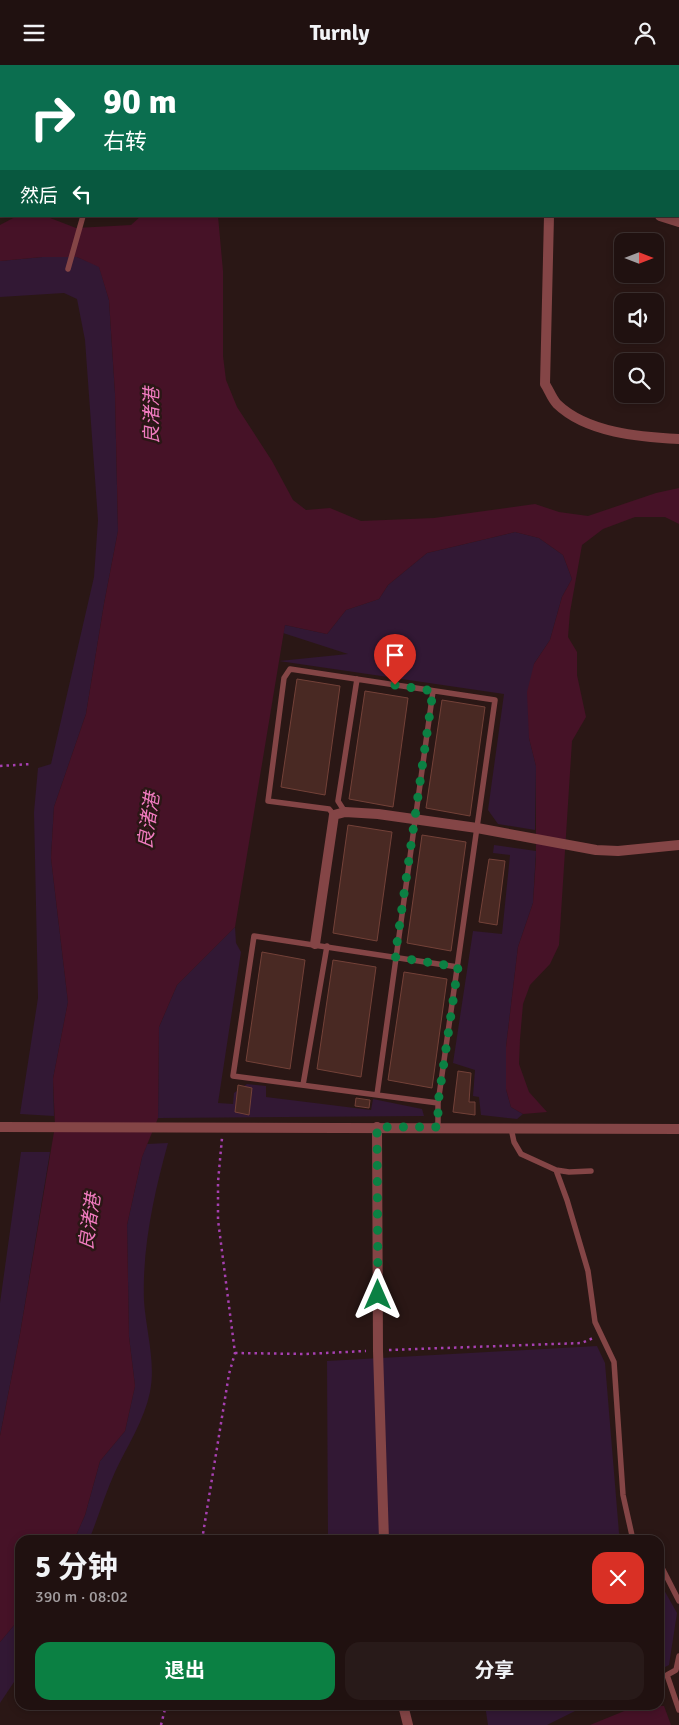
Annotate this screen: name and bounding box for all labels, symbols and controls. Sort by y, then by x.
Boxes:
icon: menu [20,19,48,47]
text: Turnly [310,19,369,46]
icon: person [631,19,659,47]
text: 90 m [103,80,177,123]
icon: right [20,85,85,150]
text: 右转 [103,128,147,155]
icon: left [68,180,96,208]
text: 然后 [20,184,58,208]
north arrow [614,233,664,283]
map controls [614,233,664,403]
button: sound [614,293,664,343]
button: search [614,353,664,403]
water label: 良渚港 [140,385,164,445]
pin [374,634,416,685]
icon: arrive [381,641,409,669]
water label: 良渚港 [133,788,165,851]
water label: 良渚港 [74,1189,106,1252]
position arrow [351,1268,403,1320]
text: 5 分钟 [35,1549,118,1586]
button: close [592,1552,644,1604]
text: 390 m · 08:02 [35,1587,128,1607]
button: 退出 [35,1642,335,1700]
button: 分享 [345,1642,644,1700]

